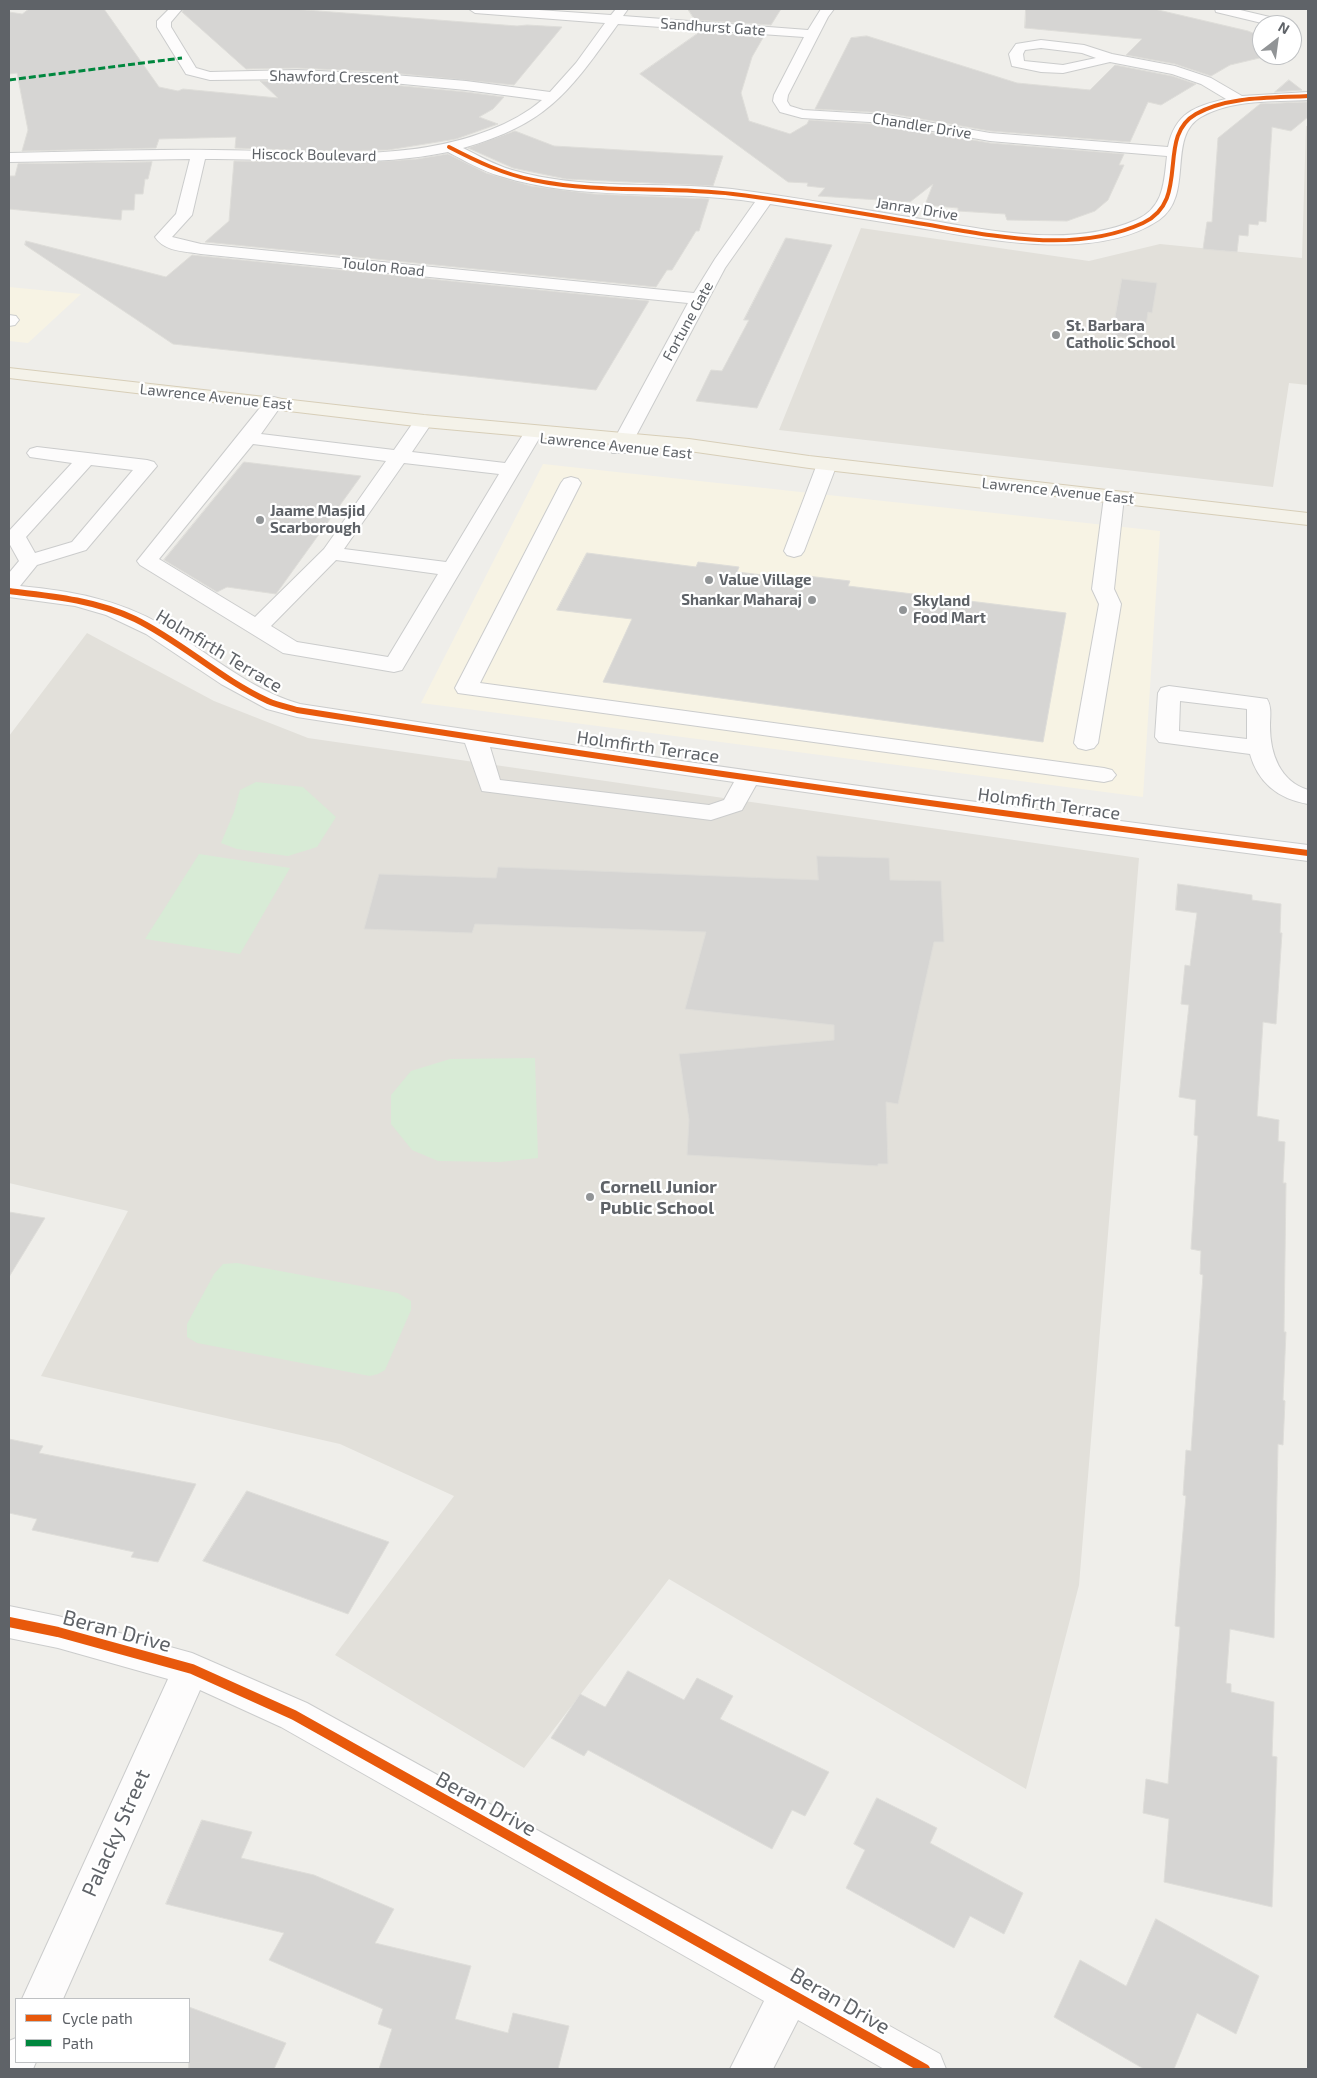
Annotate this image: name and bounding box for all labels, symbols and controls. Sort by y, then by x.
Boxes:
street label: Sandhurst Gate [660,14,766,40]
north arrow [1252,15,1302,65]
text: N [1276,18,1293,37]
street label: Shawford Crescent [269,67,399,87]
street label: Chandler Drive [871,109,973,143]
street label: Hiscock Boulevard [251,145,377,165]
street label: Janray Drive [875,194,959,224]
street label: Toulon Road [340,254,426,280]
street label: Fortune Gate [659,278,717,364]
place label: St. Barbara Catholic School [1066,317,1175,352]
marker: St. Barbara Catholic School [1050,329,1062,341]
street label: Lawrence Avenue East [139,380,293,414]
street label: Lawrence Avenue East [539,429,693,463]
street label: Lawrence Avenue East [981,474,1135,508]
place label: Jaame Masjid Scarborough [270,502,365,537]
marker: Jaame Masjid Scarborough [254,514,266,526]
place label: Value Village [719,571,811,589]
marker: Value Village [703,574,715,586]
place label: Shankar Maharaj [681,591,802,609]
place label: Skyland Food Mart [913,592,986,627]
marker: Shankar Maharaj [806,594,818,606]
marker: Skyland Food Mart [897,604,909,616]
street label: Holmfirth Terrace [152,605,286,697]
street label: Holmfirth Terrace [575,726,721,768]
street label: Holmfirth Terrace [976,783,1122,825]
place label: Cornell Junior Public School [600,1176,717,1218]
marker: Cornell Junior Public School [584,1191,596,1203]
street label: Beran Drive [60,1604,174,1658]
street label: Palacky Street [77,1765,155,1901]
street label: Beran Drive [431,1766,541,1842]
street label: Beran Drive [786,1962,894,2040]
legend [15,1998,190,2063]
text: Cycle path [62,2009,133,2027]
text: Path [62,2034,93,2052]

